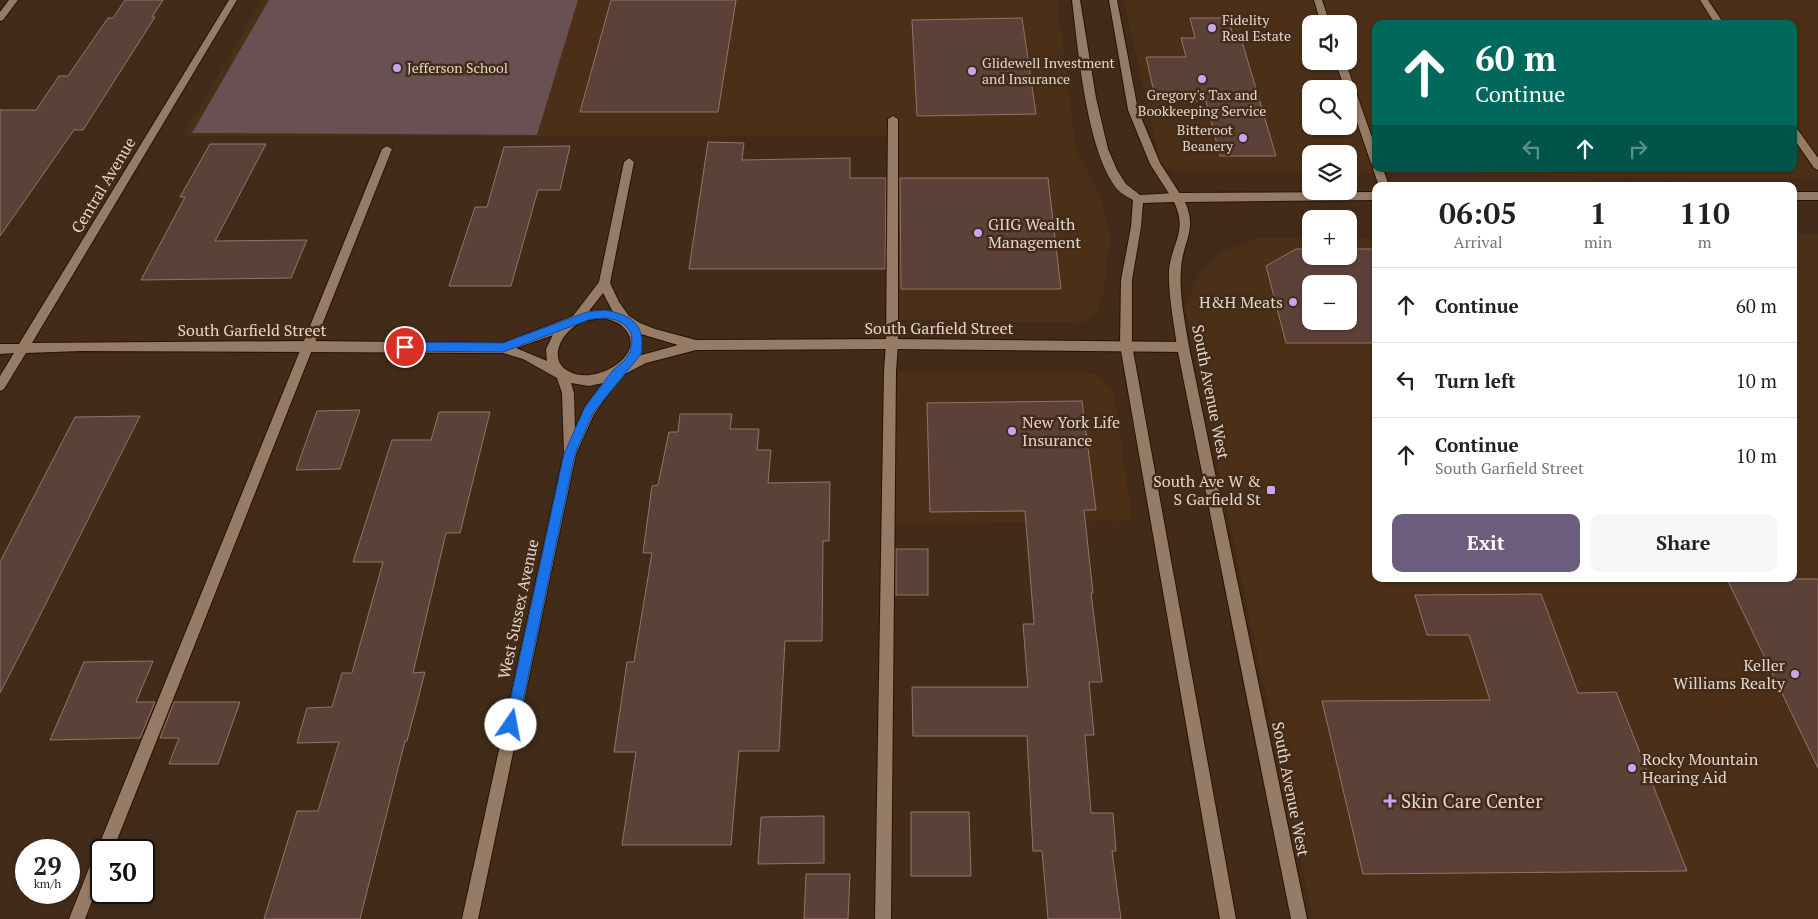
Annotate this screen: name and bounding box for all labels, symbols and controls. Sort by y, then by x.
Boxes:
place label: Fidelity Real Estate [1222,10,1291,45]
map controls [1302,15,1357,330]
button: sound [1302,15,1357,70]
marker: Fidelity Real Estate [1206,22,1218,34]
text: 60 m [1475,35,1556,81]
icon: ahead [1392,40,1457,105]
place label: Glidewell Investment and Insurance [982,53,1116,88]
place label: Jefferson School [407,58,508,77]
marker: Jefferson School [391,62,403,74]
marker: Glidewell Investment and Insurance [966,65,978,77]
marker: Gregory's Tax and Bookkeeping Service [1196,73,1208,85]
text: Continue [1475,79,1565,108]
button: search [1302,80,1357,135]
place label: Gregory's Tax and Bookkeeping Service [1138,85,1266,120]
place label: Bitteroot Beanery [1177,120,1234,155]
marker: Bitteroot Beanery [1237,132,1249,144]
street label: Central Avenue [66,133,140,237]
icon: left [1518,135,1546,163]
icon: ahead [1571,135,1599,163]
icon: right [1624,135,1652,163]
button: layers [1302,145,1357,200]
text: 06:05 [1439,193,1517,233]
text: 1 [1590,193,1607,233]
text: 110 [1679,193,1730,233]
button: + [1302,210,1357,265]
place label: GIIG Wealth Management [988,213,1081,253]
marker: GIIG Wealth Management [972,227,984,239]
text: Arrival [1453,231,1503,253]
text: min [1584,231,1612,253]
text: m [1698,231,1711,253]
button: − [1302,275,1357,330]
place label: H&H Meats [1199,291,1283,313]
icon: ahead [1392,291,1420,319]
text: Continue [1435,293,1519,318]
text: 60 m [1736,293,1777,318]
marker: H&H Meats [1287,296,1299,308]
street label: South Garfield Street [865,317,1014,339]
street label: South Garfield Street [178,319,327,341]
street label: South Avenue West [1187,323,1235,461]
pin [384,326,426,368]
icon: arrive [391,333,419,361]
icon: left [1392,366,1420,394]
text: Turn left [1435,368,1516,393]
text: 10 m [1736,368,1777,393]
place label: New York Life Insurance [1022,411,1120,451]
marker: New York Life Insurance [1006,425,1018,437]
text: Continue [1435,432,1519,457]
icon: ahead [1392,441,1420,469]
text: 10 m [1736,443,1777,468]
text: South Garfield Street [1435,457,1584,479]
place label: South Ave W & S Garfield St [1153,470,1261,510]
marker: South Ave W & S Garfield St [1265,484,1277,496]
button: Exit [1392,514,1580,572]
button: Share [1590,514,1777,572]
street label: West Sussex Avenue [492,537,544,681]
place label: Keller Williams Realty [1673,654,1786,694]
marker: Keller Williams Realty [1789,668,1801,680]
position arrow [484,698,536,750]
street label: South Avenue West [1267,720,1315,858]
place label: Rocky Mountain Hearing Aid [1642,748,1759,788]
marker: Rocky Mountain Hearing Aid [1626,762,1638,774]
place label: Skin Care Center [1401,788,1543,813]
marker: Skin Care Center [1383,794,1397,808]
speed limit sign: 30 [90,839,155,904]
text: 29 [33,849,62,882]
text: km/h [34,876,61,891]

